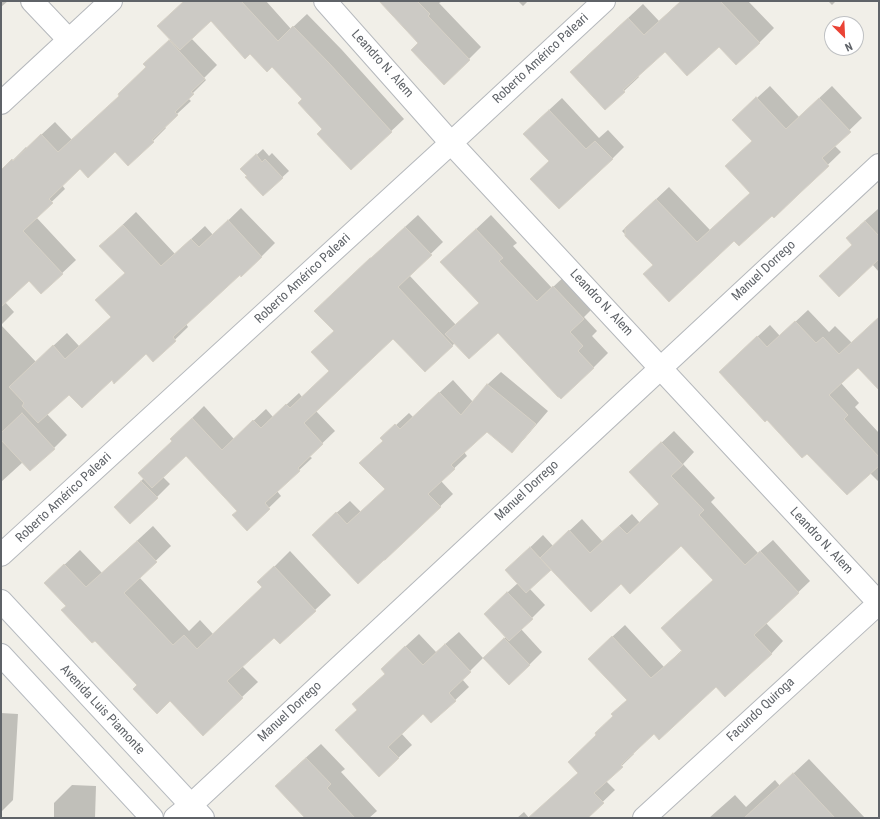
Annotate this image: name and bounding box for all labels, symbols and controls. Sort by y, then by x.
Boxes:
street label: Roberto Américo Paleari [490,11,592,107]
north arrow [824,16,864,56]
street label: Leandro N. Alem [348,27,416,101]
text: N [843,39,854,54]
street label: Roberto Américo Paleari [252,231,354,327]
street label: Manuel Dorrego [729,238,799,304]
street label: Leandro N. Alem [566,266,636,340]
street label: Roberto Américo Paleari [13,450,115,546]
street label: Manuel Dorrego [492,458,562,524]
street label: Leandro N. Alem [786,504,856,578]
street label: Avenida Luis Piamonte [56,662,148,758]
street label: Facundo Quiroga [724,675,798,745]
street label: Manuel Dorrego [255,679,325,745]

